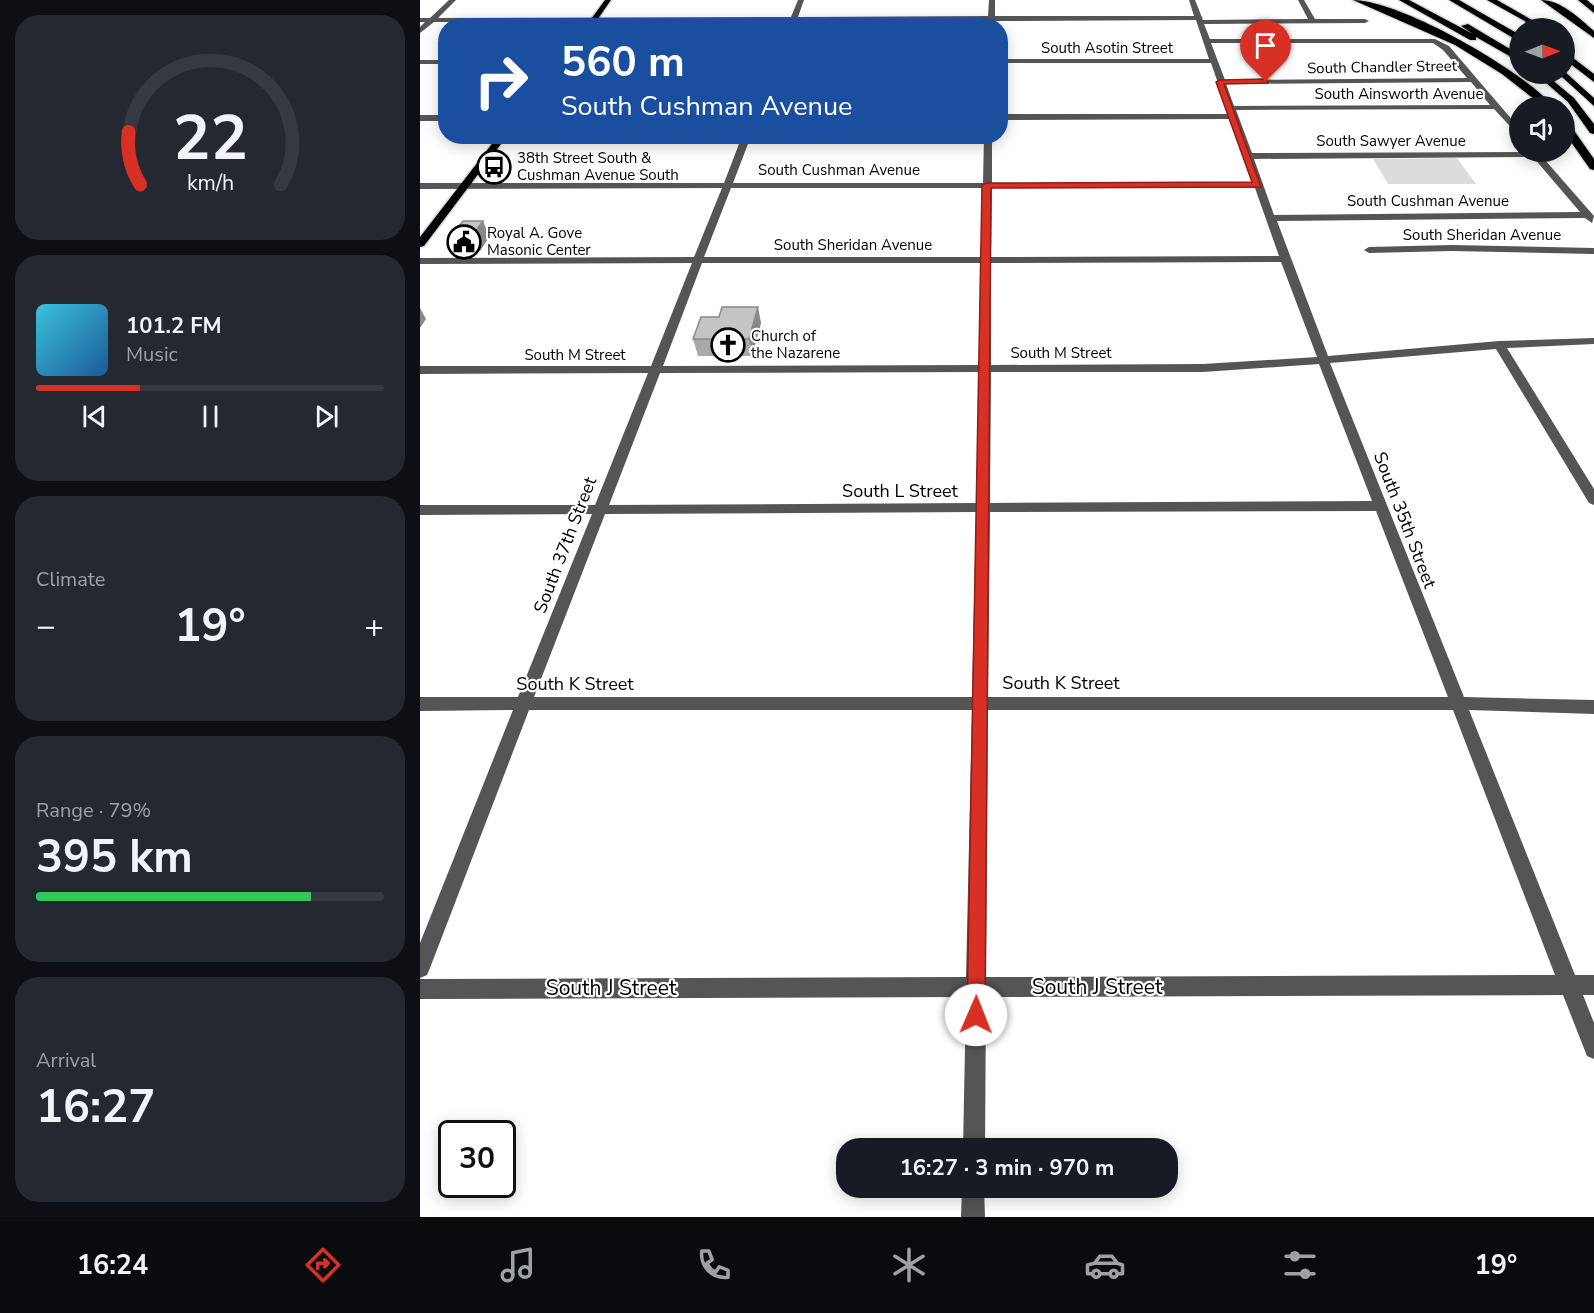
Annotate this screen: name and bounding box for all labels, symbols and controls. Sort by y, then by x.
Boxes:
north arrow [1509,18,1575,84]
map controls [1509,18,1575,162]
pin [1240,20,1291,82]
icon: arrive [1249,29,1282,62]
text: 560 m [561,34,685,91]
street label: South Asotin Street [1041,38,1174,58]
icon: right [462,42,540,120]
street label: South Chandler Street [1307,56,1458,78]
street label: South Ainsworth Avenue [1315,84,1483,104]
text: South Cushman Avenue [561,88,852,125]
text: 22 [173,96,247,181]
button: sound [1509,96,1575,162]
street label: South Sawyer Avenue [1316,131,1466,151]
place label: 38th Street South & Cushman Avenue South [517,148,679,185]
bus stop icon: 38th Street South & Cushman Avenue South [476,149,512,185]
street label: South Cushman Avenue [758,160,920,180]
text: km/h [186,168,234,198]
street label: South Cushman Avenue [1347,191,1509,211]
place label: Royal A. Gove Masonic Center [487,223,591,260]
public building icon: Royal A. Gove Masonic Center [446,224,482,260]
street label: South Sheridan Avenue [1403,225,1561,245]
street label: South Sheridan Avenue [774,235,932,255]
text: 101.2 FM [126,311,222,341]
place label: Church of the Nazarene [751,326,840,363]
church icon: Church of the Nazarene [710,327,746,363]
text: Music [126,341,178,368]
street label: South M Street [1010,343,1112,363]
street label: South M Street [524,345,626,365]
icon: previous [78,400,111,433]
icon: pause [194,400,227,433]
icon: next [310,400,343,433]
street label: South 35th Street [1368,448,1442,592]
street label: South 37th Street [528,473,602,617]
street label: South L Street [842,479,959,503]
text: Climate [36,566,105,593]
text: 19° [174,596,246,657]
text: − [36,604,56,649]
text: + [364,604,384,649]
street label: South K Street [1002,671,1120,695]
street label: South K Street [516,672,634,696]
text: Range · 79% [36,797,151,824]
text: 395 km [36,827,193,888]
street label: South J Street [1032,973,1163,1001]
street label: South J Street [546,974,677,1002]
position arrow [944,983,1008,1047]
text: Arrival [36,1047,96,1074]
text: 16:27 [36,1077,155,1138]
speed limit sign: 30 [438,1120,516,1198]
text: 16:27 · 3 min · 970 m [900,1153,1114,1183]
icon: directions [302,1244,344,1286]
icon: music [497,1244,539,1286]
icon: phone [693,1244,735,1286]
icon: climate [888,1244,930,1286]
icon: car [1084,1244,1126,1286]
icon: filters [1279,1244,1321,1286]
text: 16:24 [77,1247,148,1284]
text: 19° [1475,1247,1517,1284]

